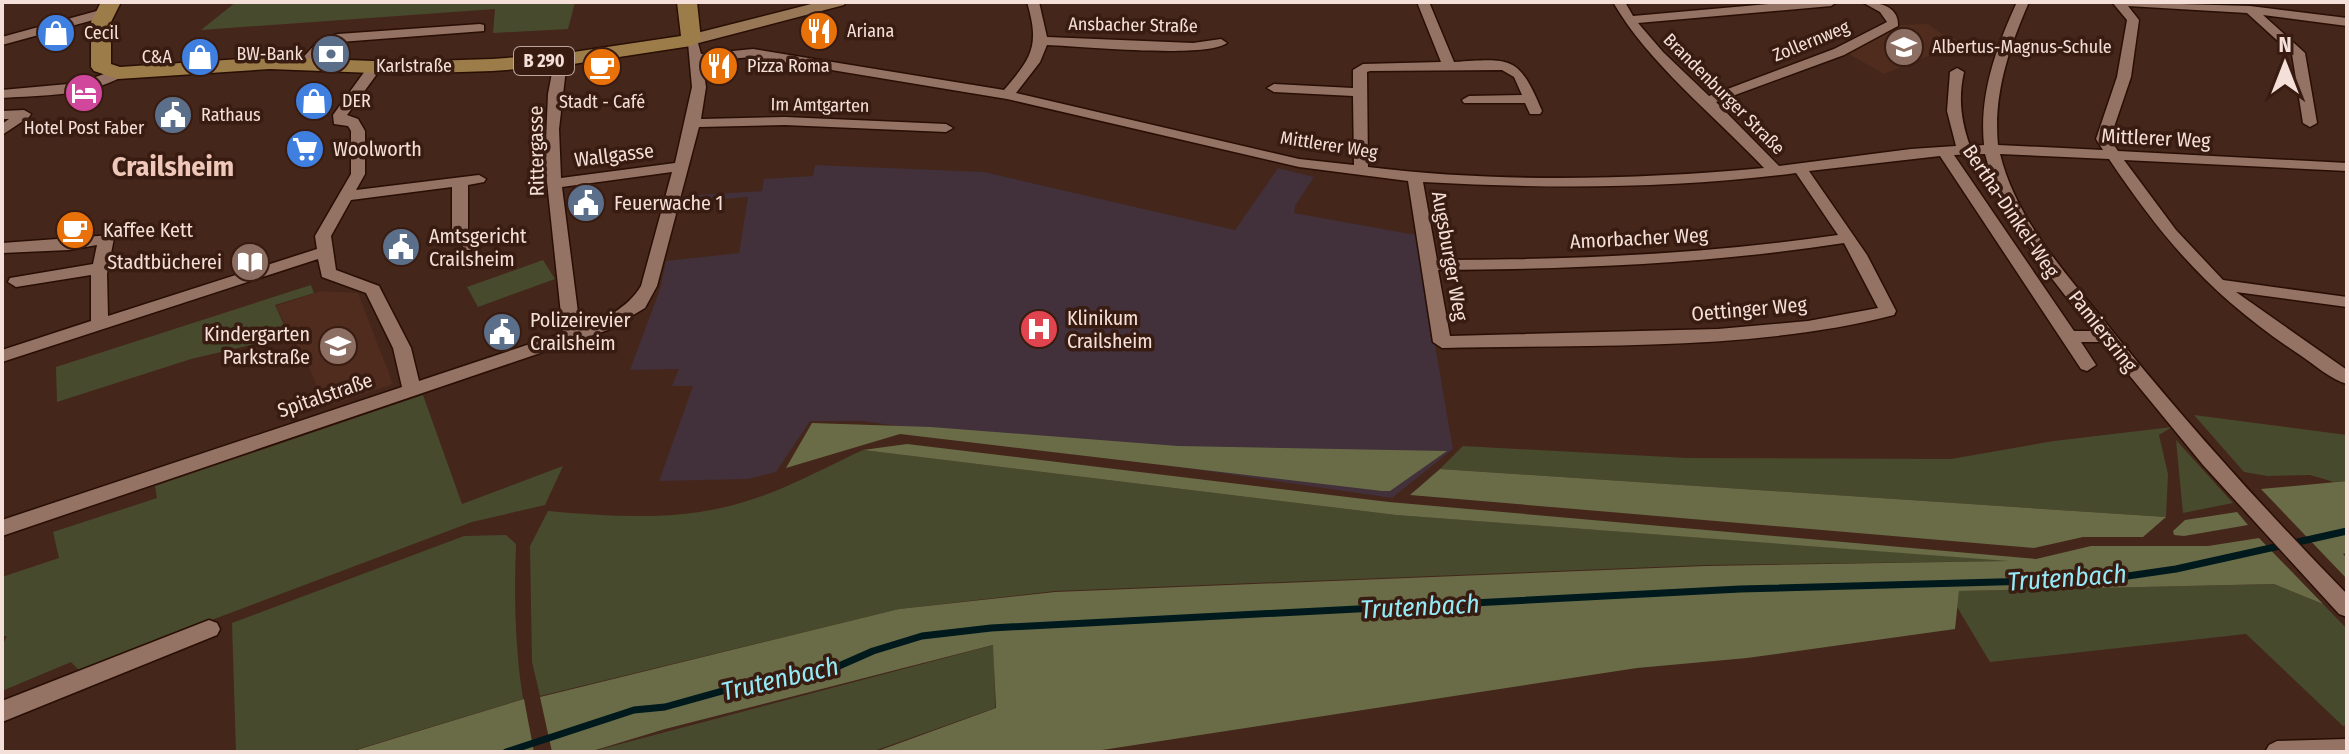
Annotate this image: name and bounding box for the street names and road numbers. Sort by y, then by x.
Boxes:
street label: Ansbacher Straße [1068,13,1198,37]
street label: Zollernweg [1769,15,1853,66]
street label: Brandenburger Straße [1659,29,1789,159]
road number: B 290 [514,47,574,75]
street label: Karlstraße [376,55,452,77]
street label: Im Amtgarten [770,93,870,117]
street label: Rittergasse [523,105,549,197]
street label: Mittlerer Weg [2101,123,2212,153]
street label: Mittlerer Weg [1279,126,1380,164]
street label: Wallgasse [573,138,655,172]
street label: Bertha-Dinkel-Weg [1958,140,2065,282]
street label: Augsburger Weg [1427,189,1473,323]
street label: Amorbacher Weg [1569,222,1709,254]
street label: Pamiersring [2064,285,2143,377]
street label: Oettinger Weg [1690,292,1808,326]
street label: Spitalstraße [274,368,376,422]

